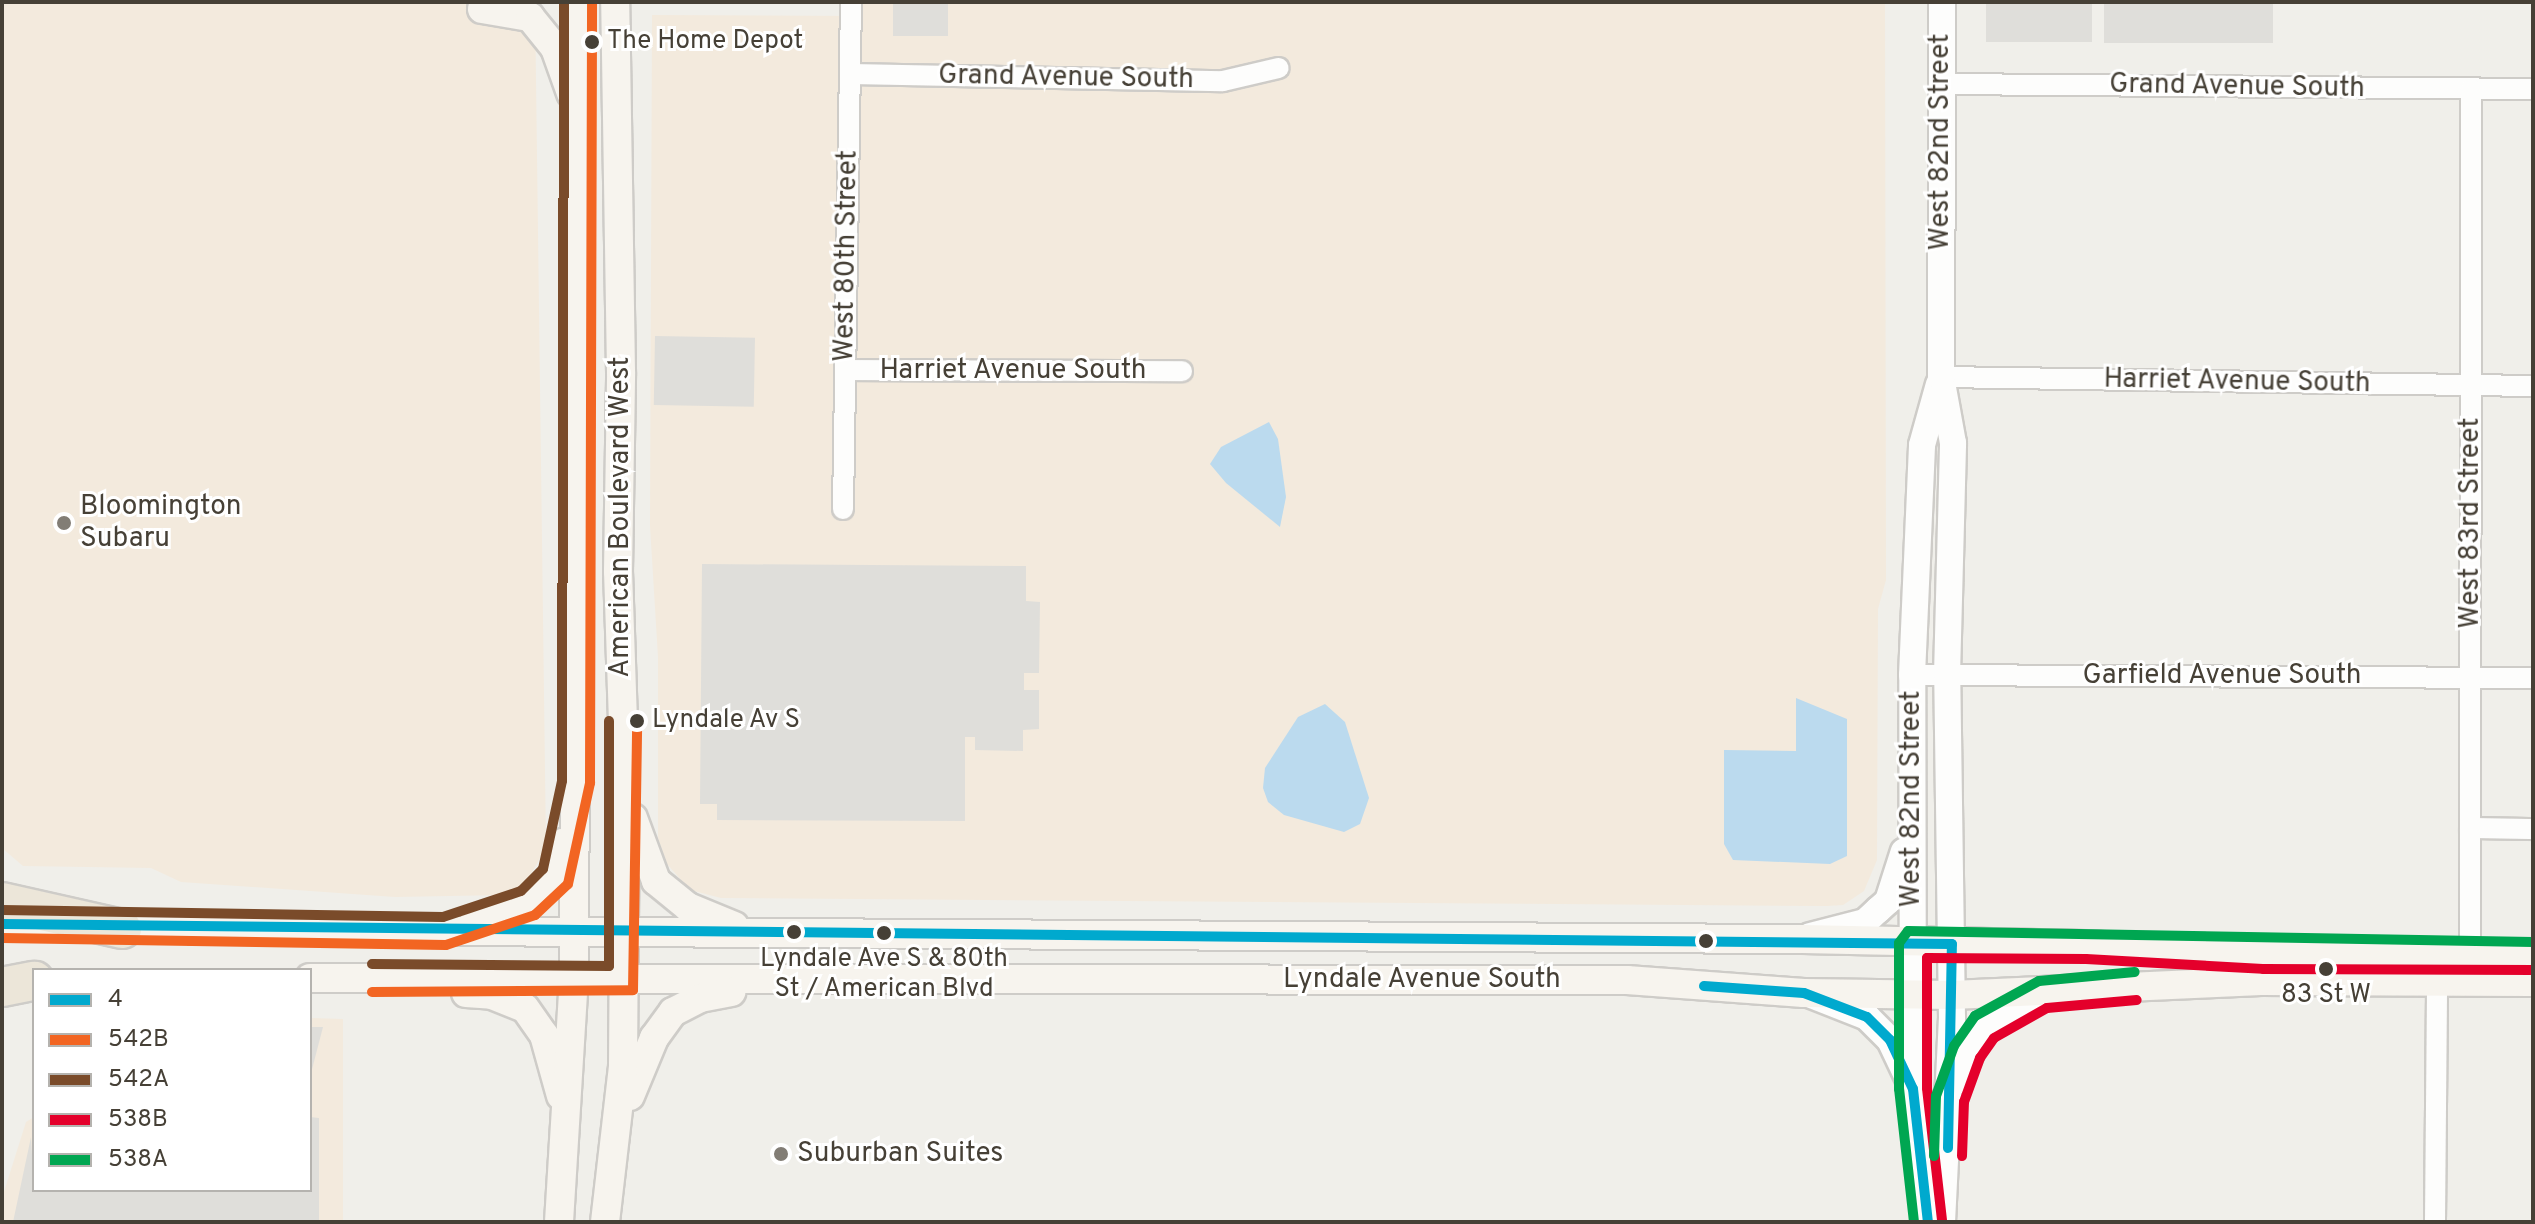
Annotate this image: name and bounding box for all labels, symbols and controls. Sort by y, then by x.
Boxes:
place label: The Home Depot [607,26,803,58]
street label: West 82nd Street [1924,33,1958,251]
marker: The Home Depot [584,34,600,50]
street label: Grand Avenue South [937,59,1195,97]
street label: Grand Avenue South [2108,68,2366,106]
street label: West 80th Street [828,150,866,362]
street label: Harriet Avenue South [879,354,1147,388]
street label: American Boulevard West [604,356,638,678]
street label: Harriet Avenue South [2103,363,2371,401]
street label: West 83rd Street [2454,417,2488,629]
place label: Bloomington Subaru [80,490,242,556]
marker: Bloomington Subaru [55,514,73,532]
street label: Garfield Avenue South [2082,659,2362,693]
street label: West 82nd Street [1895,690,1929,908]
place label: Lyndale Av S [652,705,801,737]
marker: Lyndale Av S [629,713,645,729]
unlabelled marker [786,924,802,940]
marker: Lyndale Ave S & 80th St / American Blvd [876,925,892,941]
unlabelled marker [1698,933,1714,949]
place label: Lyndale Ave S & 80th St / American Blvd [759,944,1009,1006]
marker: 83 St W [2318,961,2334,977]
street label: Lyndale Avenue South [1283,963,1561,997]
legend [32,968,312,1192]
place label: 83 St W [2281,980,2371,1012]
text: 4 [108,985,123,1015]
text: 542B [108,1025,169,1055]
text: 542A [108,1065,169,1095]
text: 538B [108,1105,168,1135]
place label: Suburban Suites [797,1137,1003,1171]
text: 538A [108,1145,168,1175]
marker: Suburban Suites [772,1145,790,1163]

